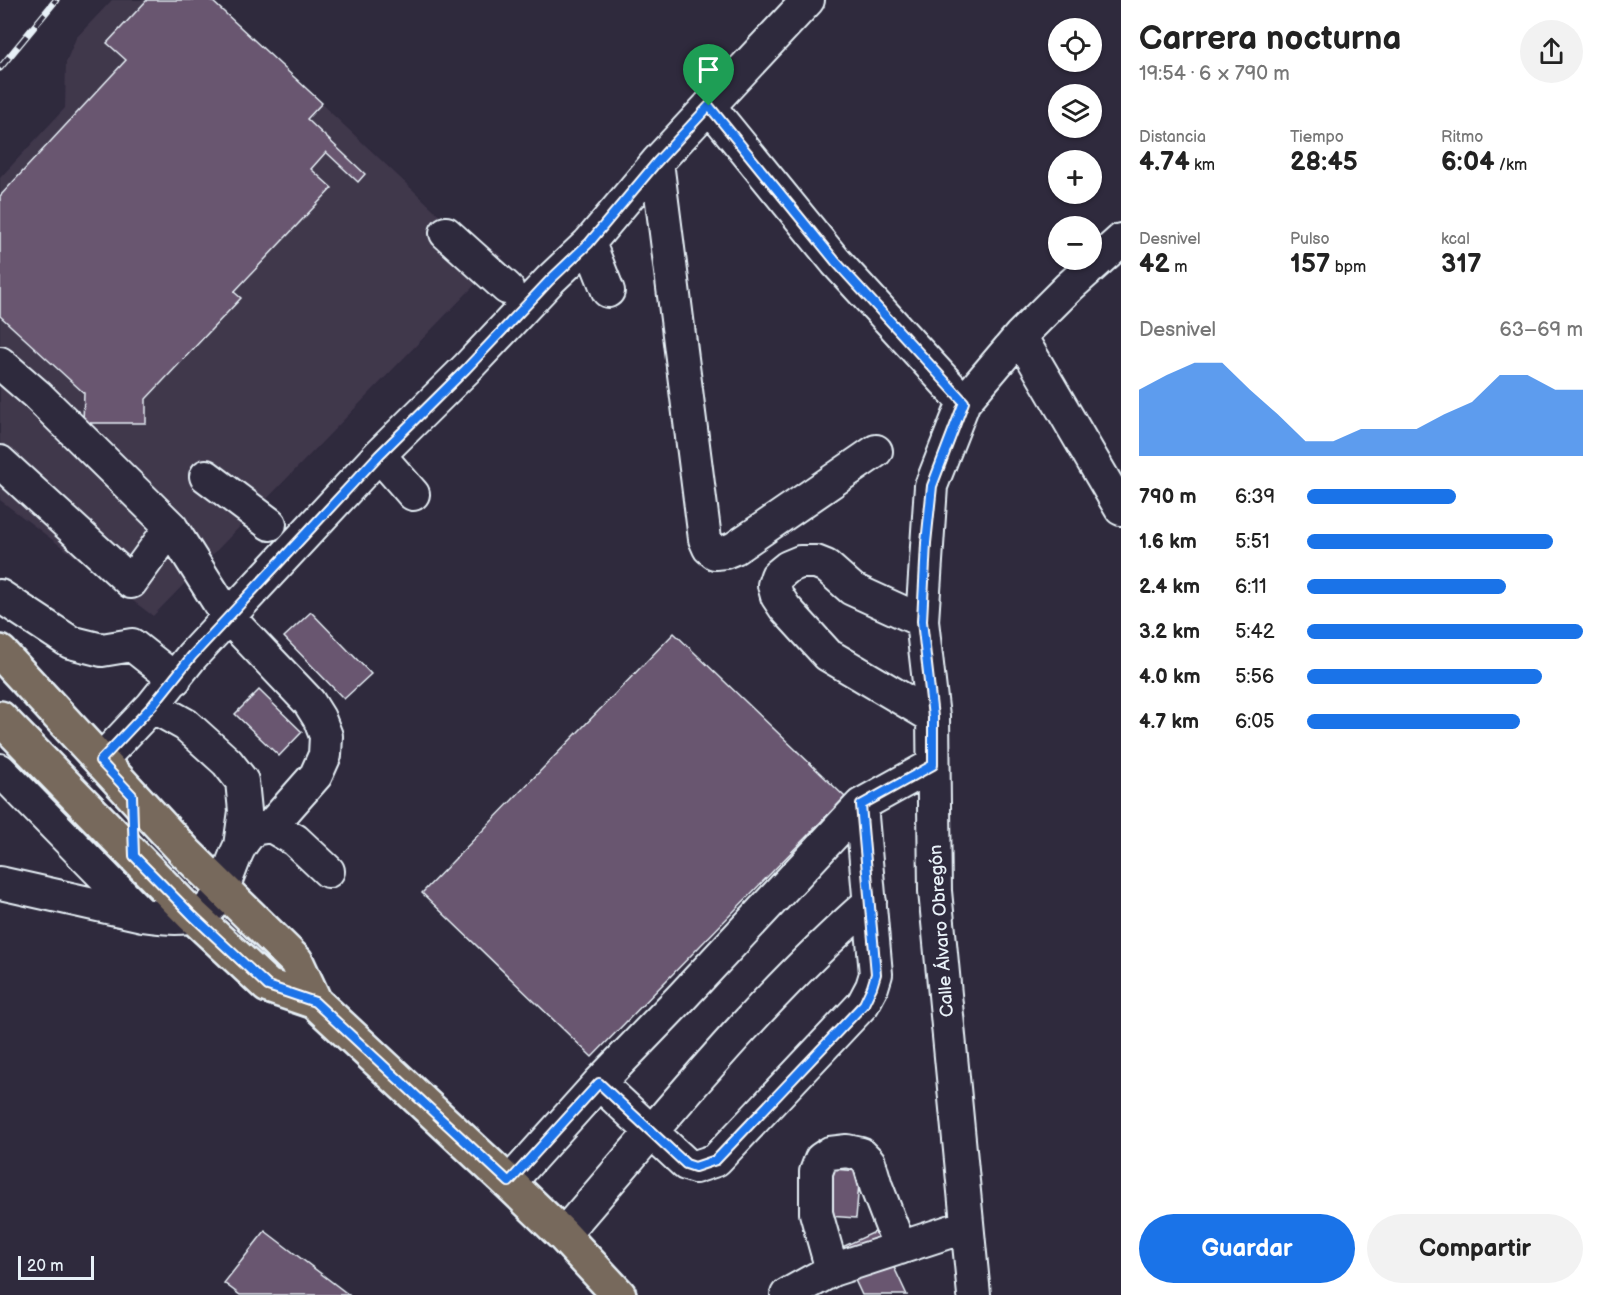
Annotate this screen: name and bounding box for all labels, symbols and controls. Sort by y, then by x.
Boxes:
map controls [1048,18,1102,270]
button: locate [1048,18,1102,72]
text: Carrera nocturna [1139,19,1401,59]
button: share [1520,20,1583,83]
pin [683,44,734,106]
icon: arrive [692,53,725,86]
text: 19:54 · 6 × 790 m [1139,62,1290,86]
button: layers [1048,84,1102,138]
text: Distancia [1139,128,1206,147]
text: Tiempo [1290,128,1344,147]
text: Ritmo [1441,128,1483,147]
text: 4.74 [1139,147,1190,178]
text: 28:45 [1290,147,1358,178]
text: 6:04 [1441,147,1495,178]
button: + [1048,150,1102,204]
text: km [1190,156,1215,175]
text: /km [1495,156,1527,175]
button: − [1048,216,1102,270]
text: Desnivel [1139,230,1201,249]
text: Pulso [1290,230,1330,249]
text: kcal [1441,230,1470,249]
text: 42 [1139,249,1170,280]
text: 157 [1290,249,1330,280]
text: 317 [1441,249,1481,280]
text: m [1170,258,1187,277]
text: bpm [1330,258,1366,277]
text: Desnivel [1139,318,1216,342]
text: 63–69 m [1500,318,1583,342]
text: 790 m [1139,485,1197,509]
text: 6:39 [1235,485,1275,509]
text: 1.6 km [1139,530,1197,554]
text: 5:51 [1235,530,1270,554]
text: 2.4 km [1139,575,1200,599]
text: 6:11 [1235,575,1267,599]
text: 3.2 km [1139,620,1200,644]
text: 5:42 [1235,620,1275,644]
text: 4.0 km [1139,665,1201,689]
text: 5:56 [1235,665,1274,689]
text: 4.7 km [1139,710,1199,734]
text: 6:05 [1235,710,1274,734]
street label: Calle Álvaro Obregón [923,844,958,1018]
button: Guardar [1139,1214,1355,1283]
button: Compartir [1367,1214,1583,1283]
scale bar [18,1253,94,1280]
text: 20 m [27,1257,63,1276]

